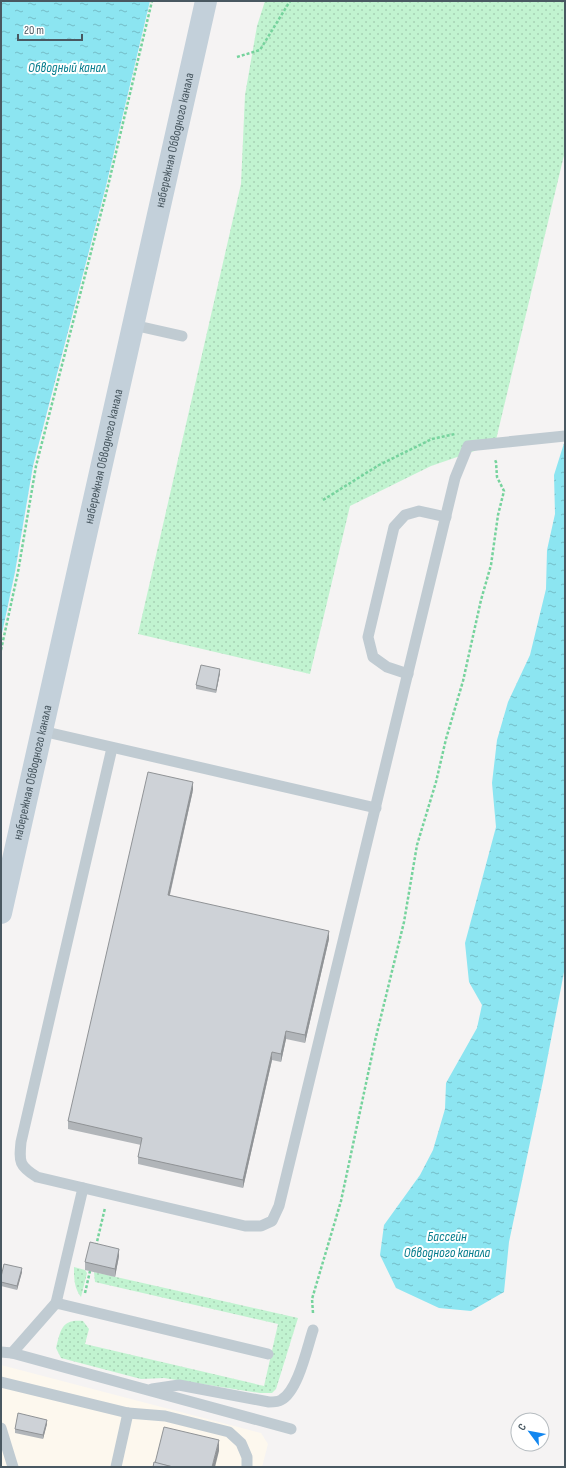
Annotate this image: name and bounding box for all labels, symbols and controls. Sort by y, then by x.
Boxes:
scale bar [18,16,82,42]
text: 20 m [24,23,44,38]
water label: Обводный канал [28,59,106,76]
street label: набережная Обводного канала [152,71,198,209]
street label: набережная Обводного канала [81,387,127,525]
street label: набережная Обводного канала [10,704,55,841]
water label: Бассейн Обводного канала [404,1228,491,1261]
north arrow [510,1412,550,1452]
text: С [515,1421,529,1433]

